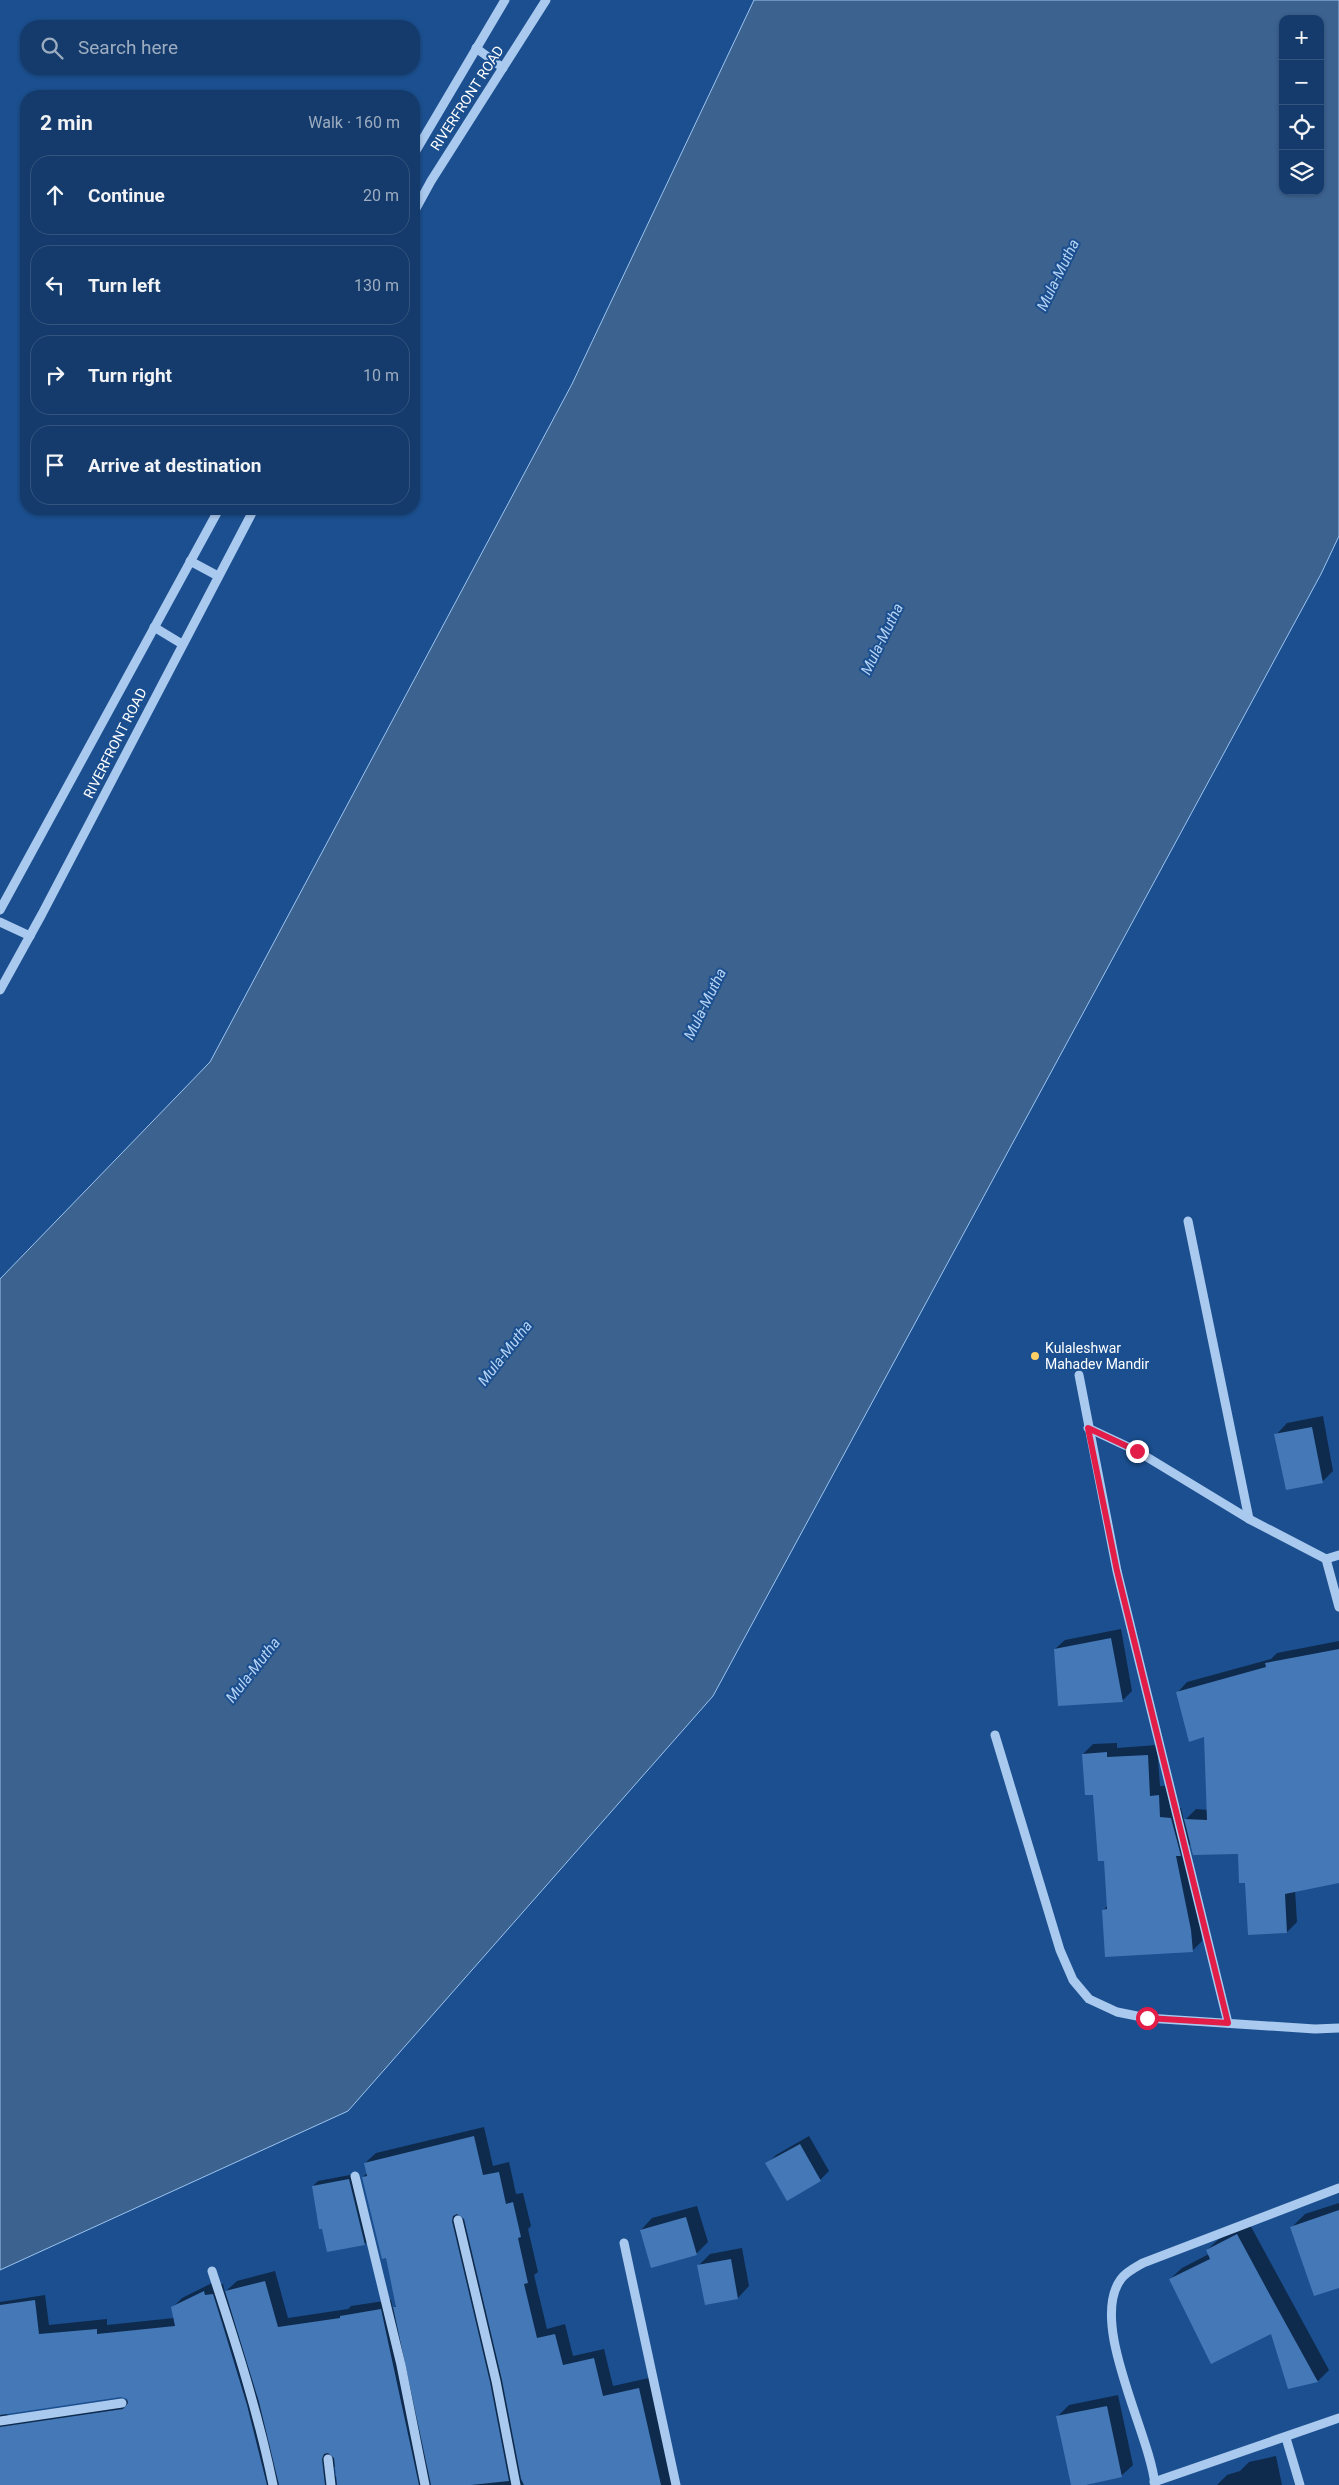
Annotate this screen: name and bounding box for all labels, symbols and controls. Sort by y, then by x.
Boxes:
map controls [1279,15,1324,195]
button: + [1279,15,1324,60]
search box [20,20,420,75]
icon: search [38,34,66,62]
text: Search here [78,36,178,59]
street label: RIVERFRONT ROAD [427,43,507,153]
button: − [1279,60,1324,105]
button: locate [1279,105,1324,150]
text: 2 min [40,111,93,135]
text: Walk · 160 m [308,113,400,132]
button: layers [1279,150,1324,195]
icon: ahead [41,181,69,209]
text: Continue [88,184,165,207]
text: 20 m [363,186,399,205]
water label: Mula-Mutha [1033,236,1083,314]
icon: left [41,271,69,299]
text: Turn left [88,274,161,297]
text: 130 m [354,276,399,295]
icon: right [41,361,69,389]
text: Turn right [88,364,172,387]
text: 10 m [363,366,399,385]
icon: arrive [41,451,69,479]
text: Arrive at destination [88,454,261,477]
water label: Mula-Mutha [857,600,907,678]
street label: RIVERFRONT ROAD [80,685,150,801]
water label: Mula-Mutha [680,965,730,1043]
water label: Mula-Mutha [474,1317,536,1389]
place label: Kulaleshwar Mahadev Mandir [1045,1340,1150,1372]
marker: Kulaleshwar Mahadev Mandir [1029,1350,1041,1362]
route end [1126,1440,1149,1463]
water label: Mula-Mutha [222,1634,284,1706]
route start [1136,2007,1159,2030]

